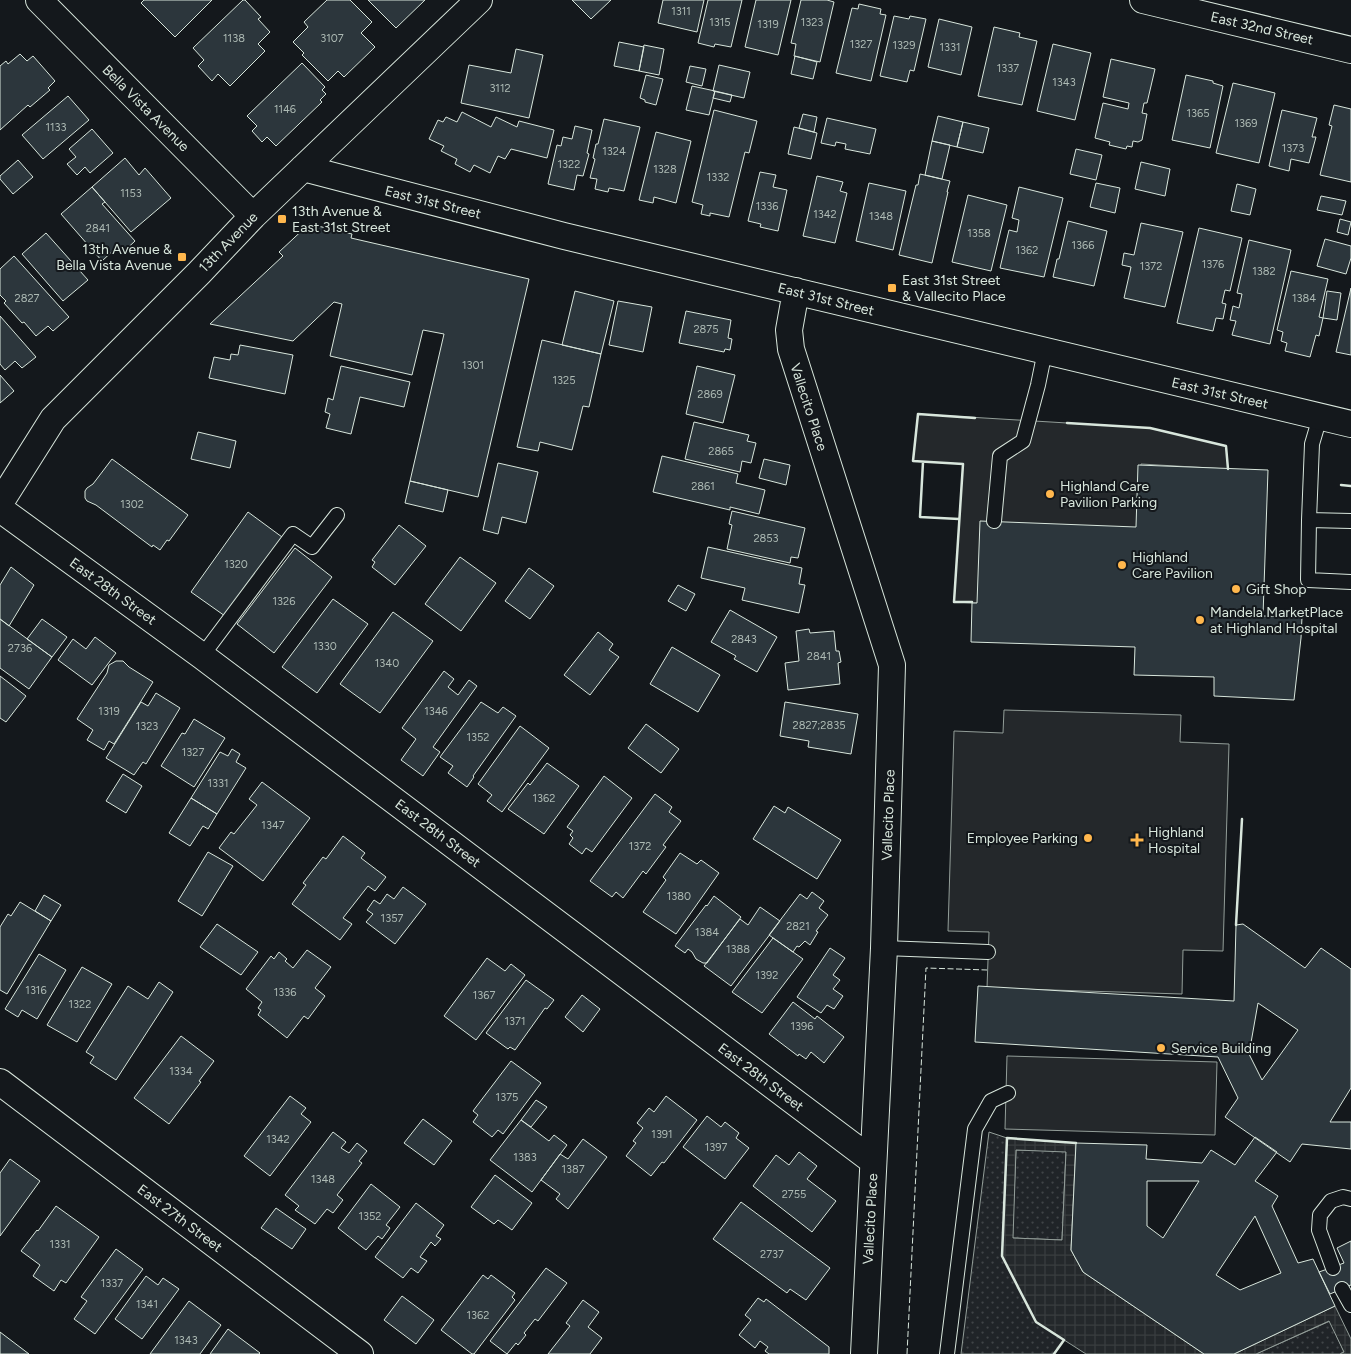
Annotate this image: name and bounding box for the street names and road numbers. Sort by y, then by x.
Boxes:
street label: East 32nd Street [1209,8,1315,49]
street label: Bella Vista Avenue [99,61,193,155]
street label: East 31st Street [383,182,483,223]
street label: 13th Avenue [195,208,262,276]
street label: East 31st Street [776,279,876,320]
street label: Vallecito Place [786,361,831,454]
street label: East 31st Street [1170,374,1270,413]
street label: East 28th Street [66,554,159,629]
street label: Vallecito Place [878,769,899,861]
street label: East 28th Street [391,796,484,871]
street label: East 28th Street [714,1040,807,1115]
street label: Vallecito Place [860,1173,881,1265]
street label: East 27th Street [134,1181,225,1256]

